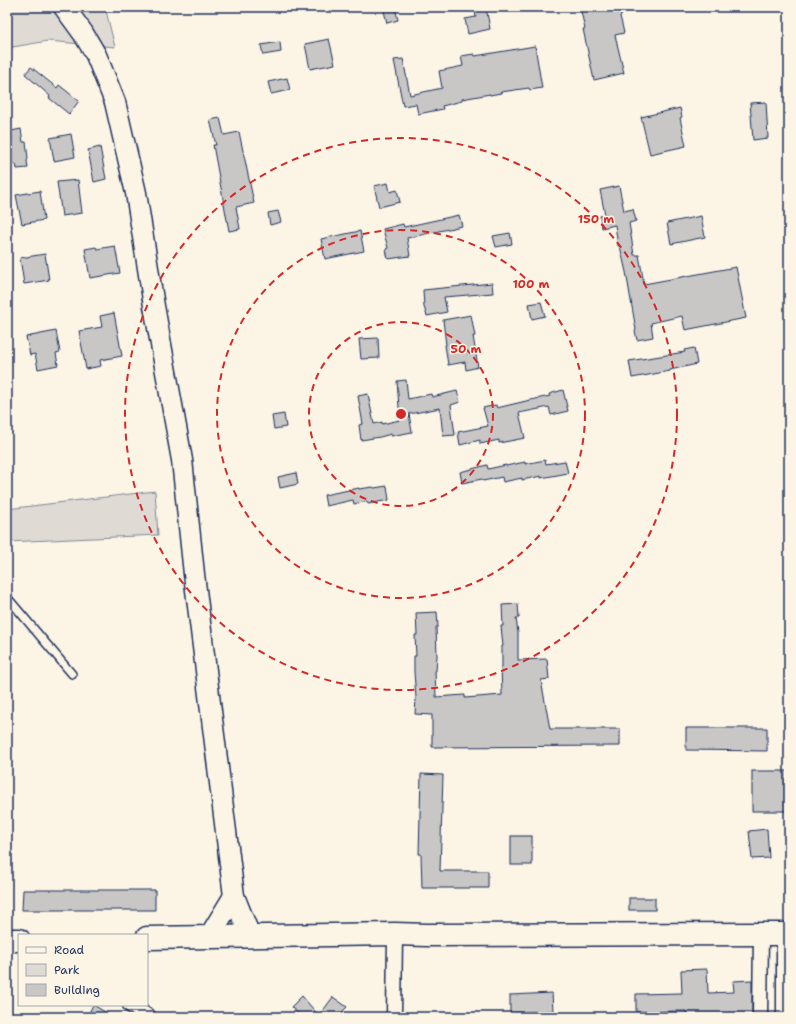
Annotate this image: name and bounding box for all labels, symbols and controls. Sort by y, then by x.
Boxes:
text: 150 m [578,211,614,227]
text: 100 m [513,276,550,292]
text: 50 m [451,341,482,357]
centre of rings [394,407,408,421]
legend [18,934,148,1006]
text: Road [54,942,85,958]
text: Park [54,962,80,978]
text: Building [54,982,100,998]

